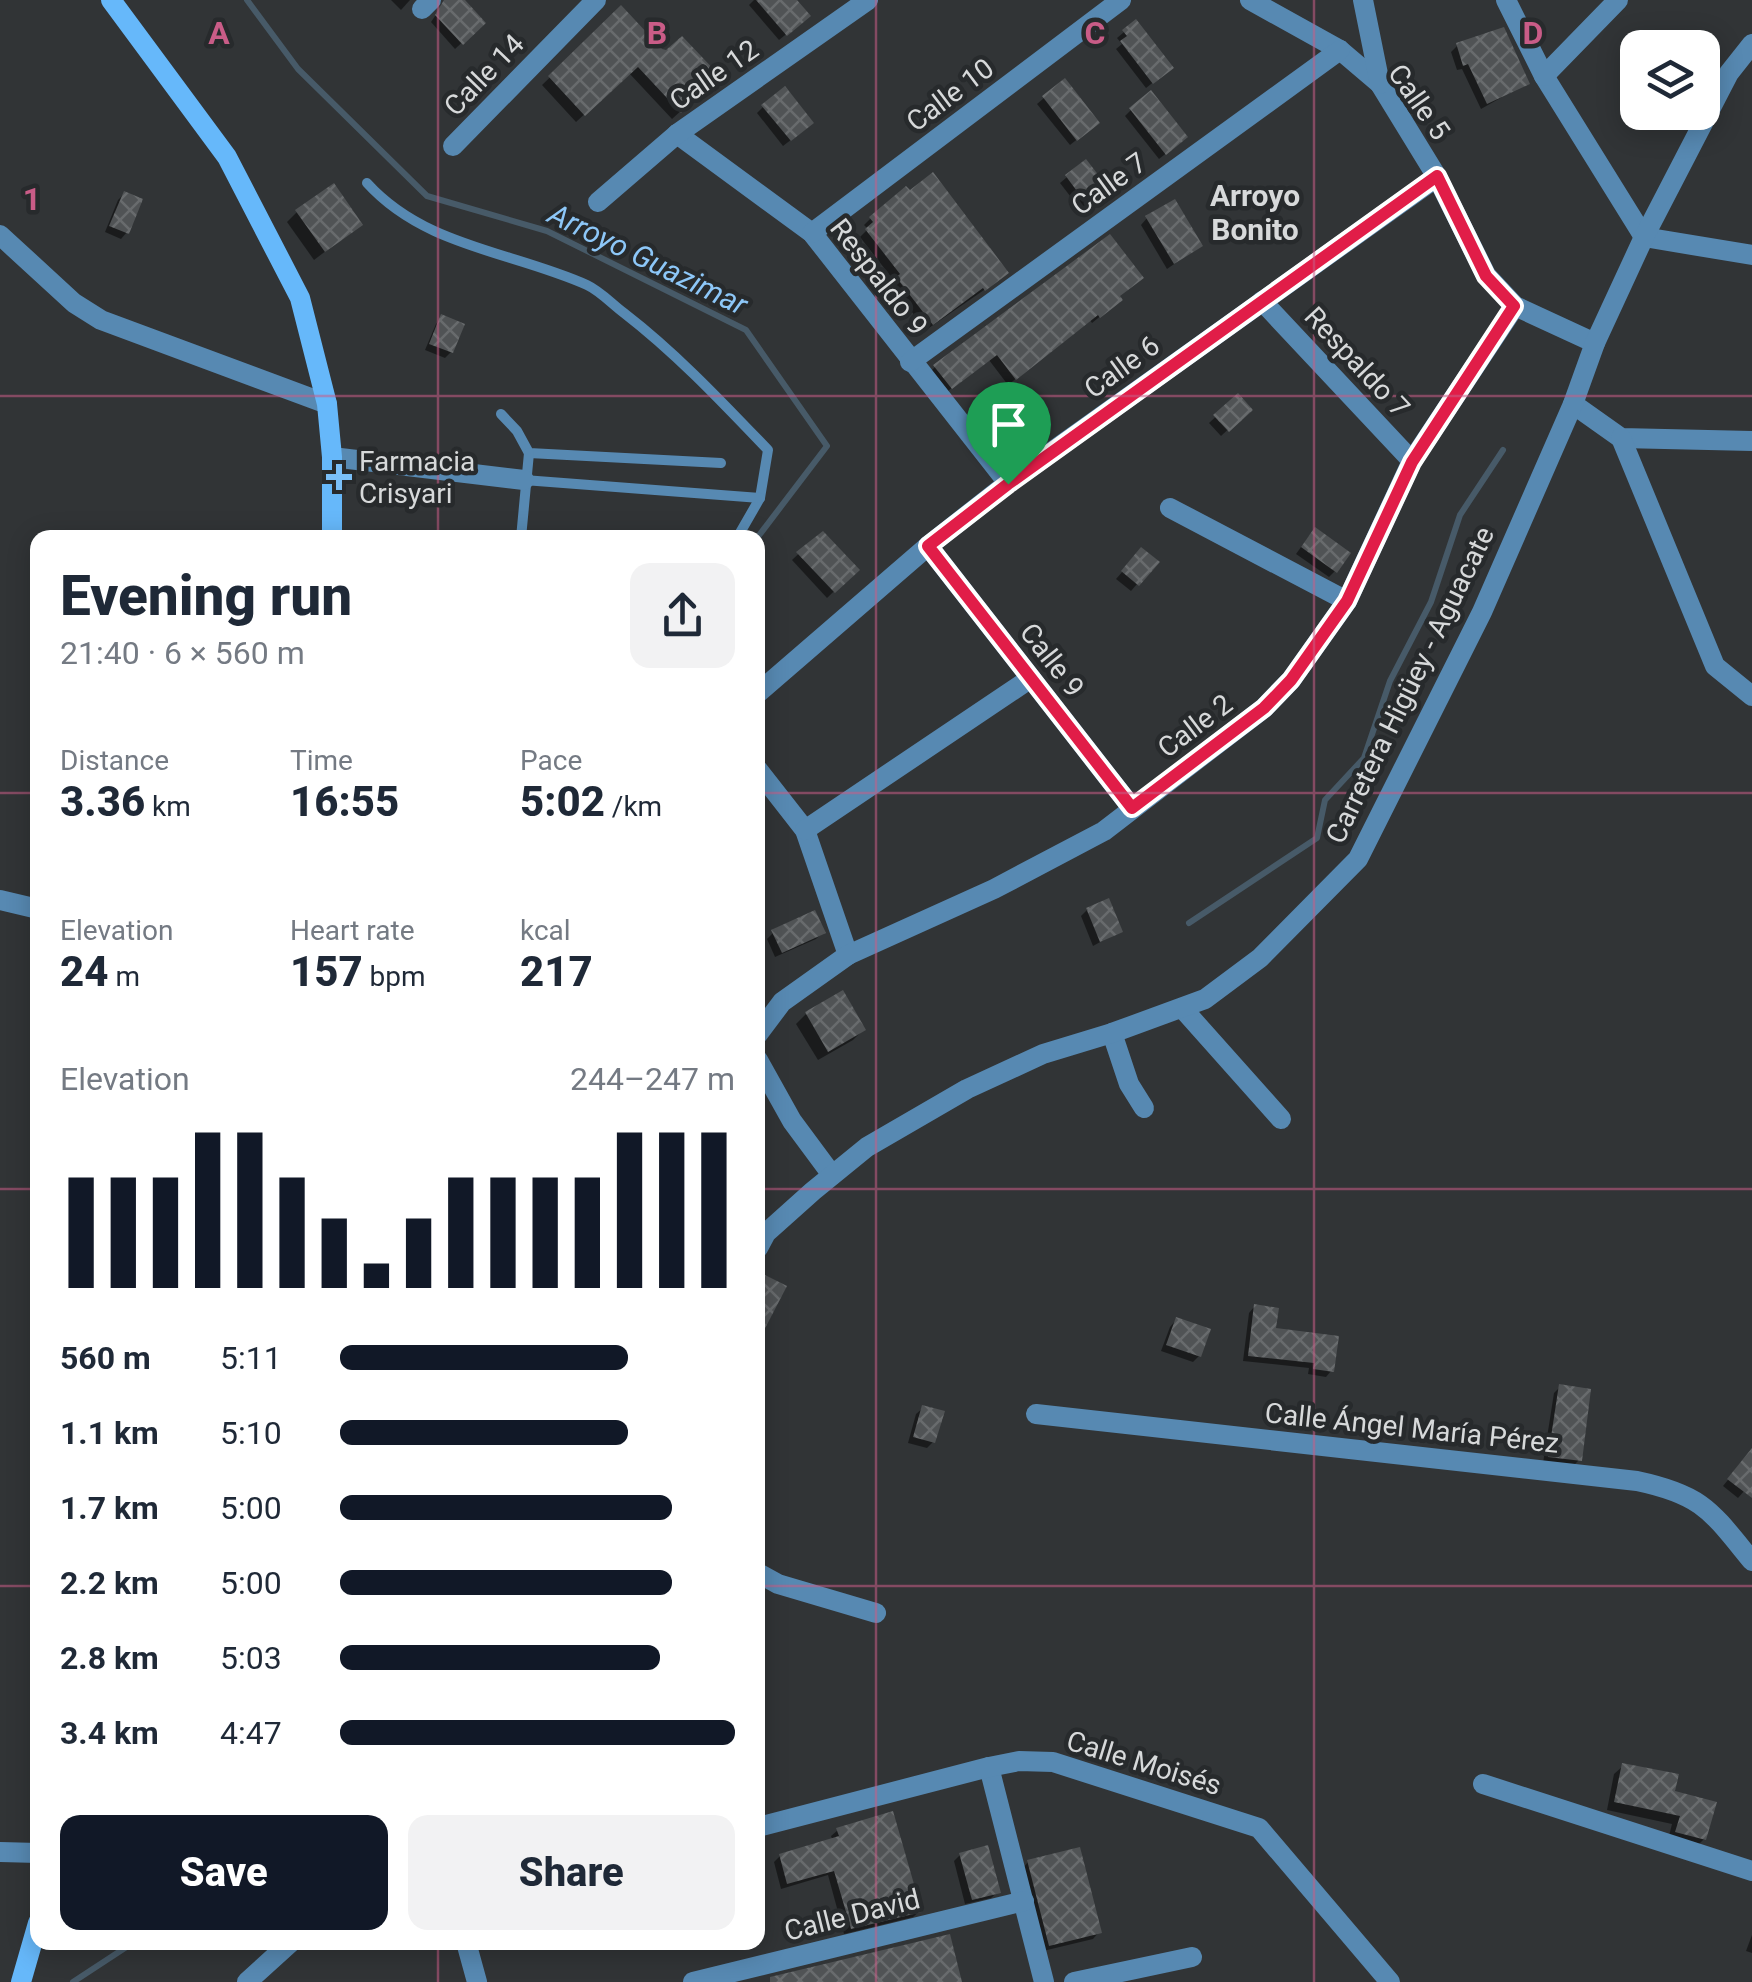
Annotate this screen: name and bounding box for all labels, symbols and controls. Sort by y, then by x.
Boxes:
text: A [208,14,230,52]
text: B [647,14,667,52]
text: C [1085,14,1105,52]
text: D [1523,14,1543,52]
street label: Calle 14 [437,27,531,123]
map controls [1620,30,1720,130]
button: layers [1620,30,1720,130]
street label: Calle 12 [663,33,765,117]
street label: Calle 10 [900,52,1000,138]
street label: Calle 5 [1381,58,1457,146]
street label: Calle 7 [1065,146,1153,222]
district label: Arroyo Bonito [1210,178,1300,247]
text: 1 [23,180,41,218]
water label: Arroyo Guazimar [541,195,754,323]
street label: Respaldo 9 [823,212,935,342]
street label: Respaldo 7 [1298,300,1416,424]
street label: Calle 6 [1078,329,1166,405]
pin [966,382,1051,485]
icon: arrive [981,397,1036,452]
place label: Farmacia Crisyari [359,445,475,510]
marker: Farmacia Crisyari [328,466,350,488]
street label: Carretera Higüey - Aguacate [1319,521,1501,849]
button: share [630,563,735,668]
text: Evening run [60,564,352,628]
street label: Calle 9 [1013,617,1091,703]
text: 21:40 · 6 × 560 m [60,634,305,672]
street label: Calle 2 [1151,687,1239,765]
text: Distance [60,744,169,777]
text: Time [290,744,353,777]
text: Pace [520,744,582,777]
text: 3.36 [60,777,145,826]
text: 16:55 [290,777,399,826]
text: 5:02 [520,777,605,826]
text: km [145,790,191,823]
text: /km [605,790,662,823]
text: Elevation [60,914,173,947]
text: Heart rate [290,914,415,947]
text: kcal [520,914,571,947]
text: 24 [60,947,108,996]
text: 157 [290,947,363,996]
text: 217 [520,947,593,996]
text: m [108,960,140,993]
text: bpm [363,960,426,993]
text: Elevation [60,1060,190,1098]
text: 244–247 m [570,1060,735,1098]
text: 560 m [60,1339,151,1377]
text: 5:11 [220,1339,282,1377]
street label: Calle Ángel María Pérez [1263,1396,1561,1460]
text: 1.1 km [60,1414,159,1452]
text: 5:10 [220,1414,282,1452]
text: 1.7 km [60,1489,159,1527]
text: 5:00 [220,1489,282,1527]
text: 2.2 km [60,1564,159,1602]
text: 5:00 [220,1564,282,1602]
text: 2.8 km [60,1639,159,1677]
text: 5:03 [220,1639,282,1677]
text: 3.4 km [60,1714,159,1752]
text: 4:47 [220,1714,282,1752]
street label: Calle Moisés [1063,1724,1225,1802]
button: Save [60,1815,388,1930]
button: Share [408,1815,735,1930]
street label: Calle David [781,1882,923,1948]

